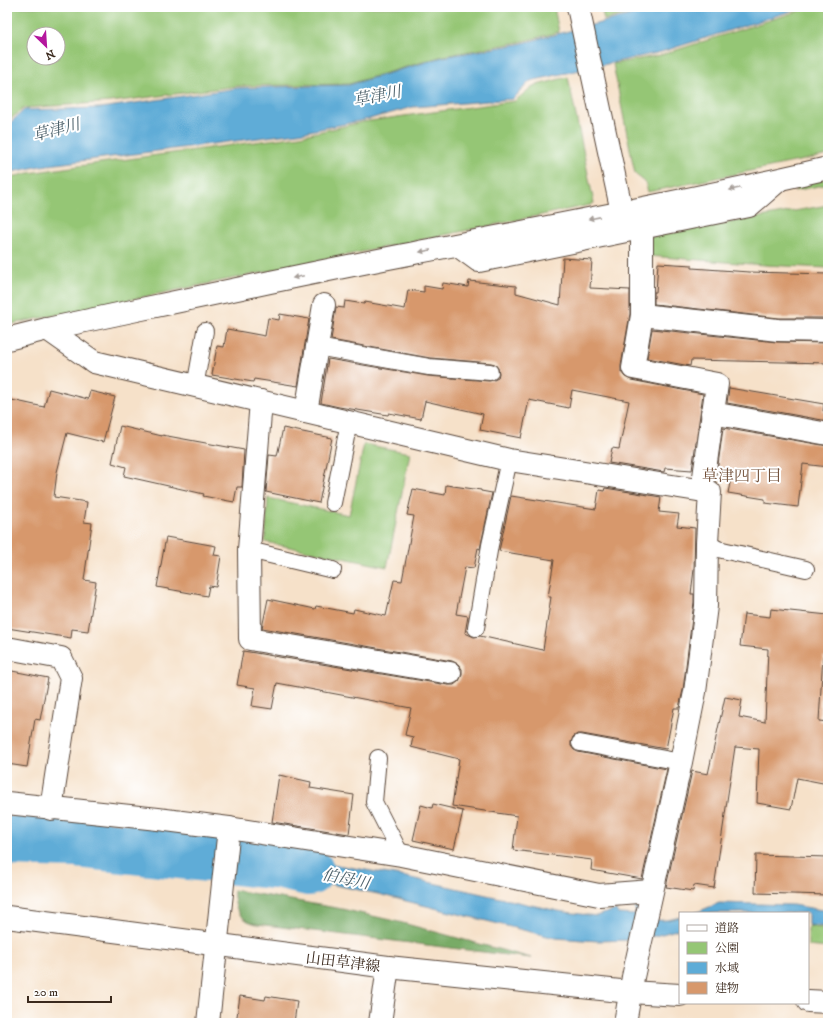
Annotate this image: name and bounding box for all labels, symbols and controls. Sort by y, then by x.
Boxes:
north arrow [26,26,66,66]
text: N [43,46,57,62]
water label: 草津川 [352,81,405,110]
water label: 草津川 [30,114,84,146]
one-way arrow [729,186,741,192]
one-way arrow [588,215,600,221]
one-way arrow [419,248,432,254]
one-way arrow [292,274,304,280]
district label: 草津四丁目 [702,466,782,486]
water label: 伯母川 [320,864,373,894]
legend [679,912,809,1004]
text: 道路 [715,921,739,936]
text: 公園 [715,941,739,956]
street label: 山田草津線 [305,948,381,976]
text: 水域 [715,961,739,976]
scale bar [28,978,111,1004]
text: 建物 [715,981,739,996]
text: 20 m [34,985,58,1000]

